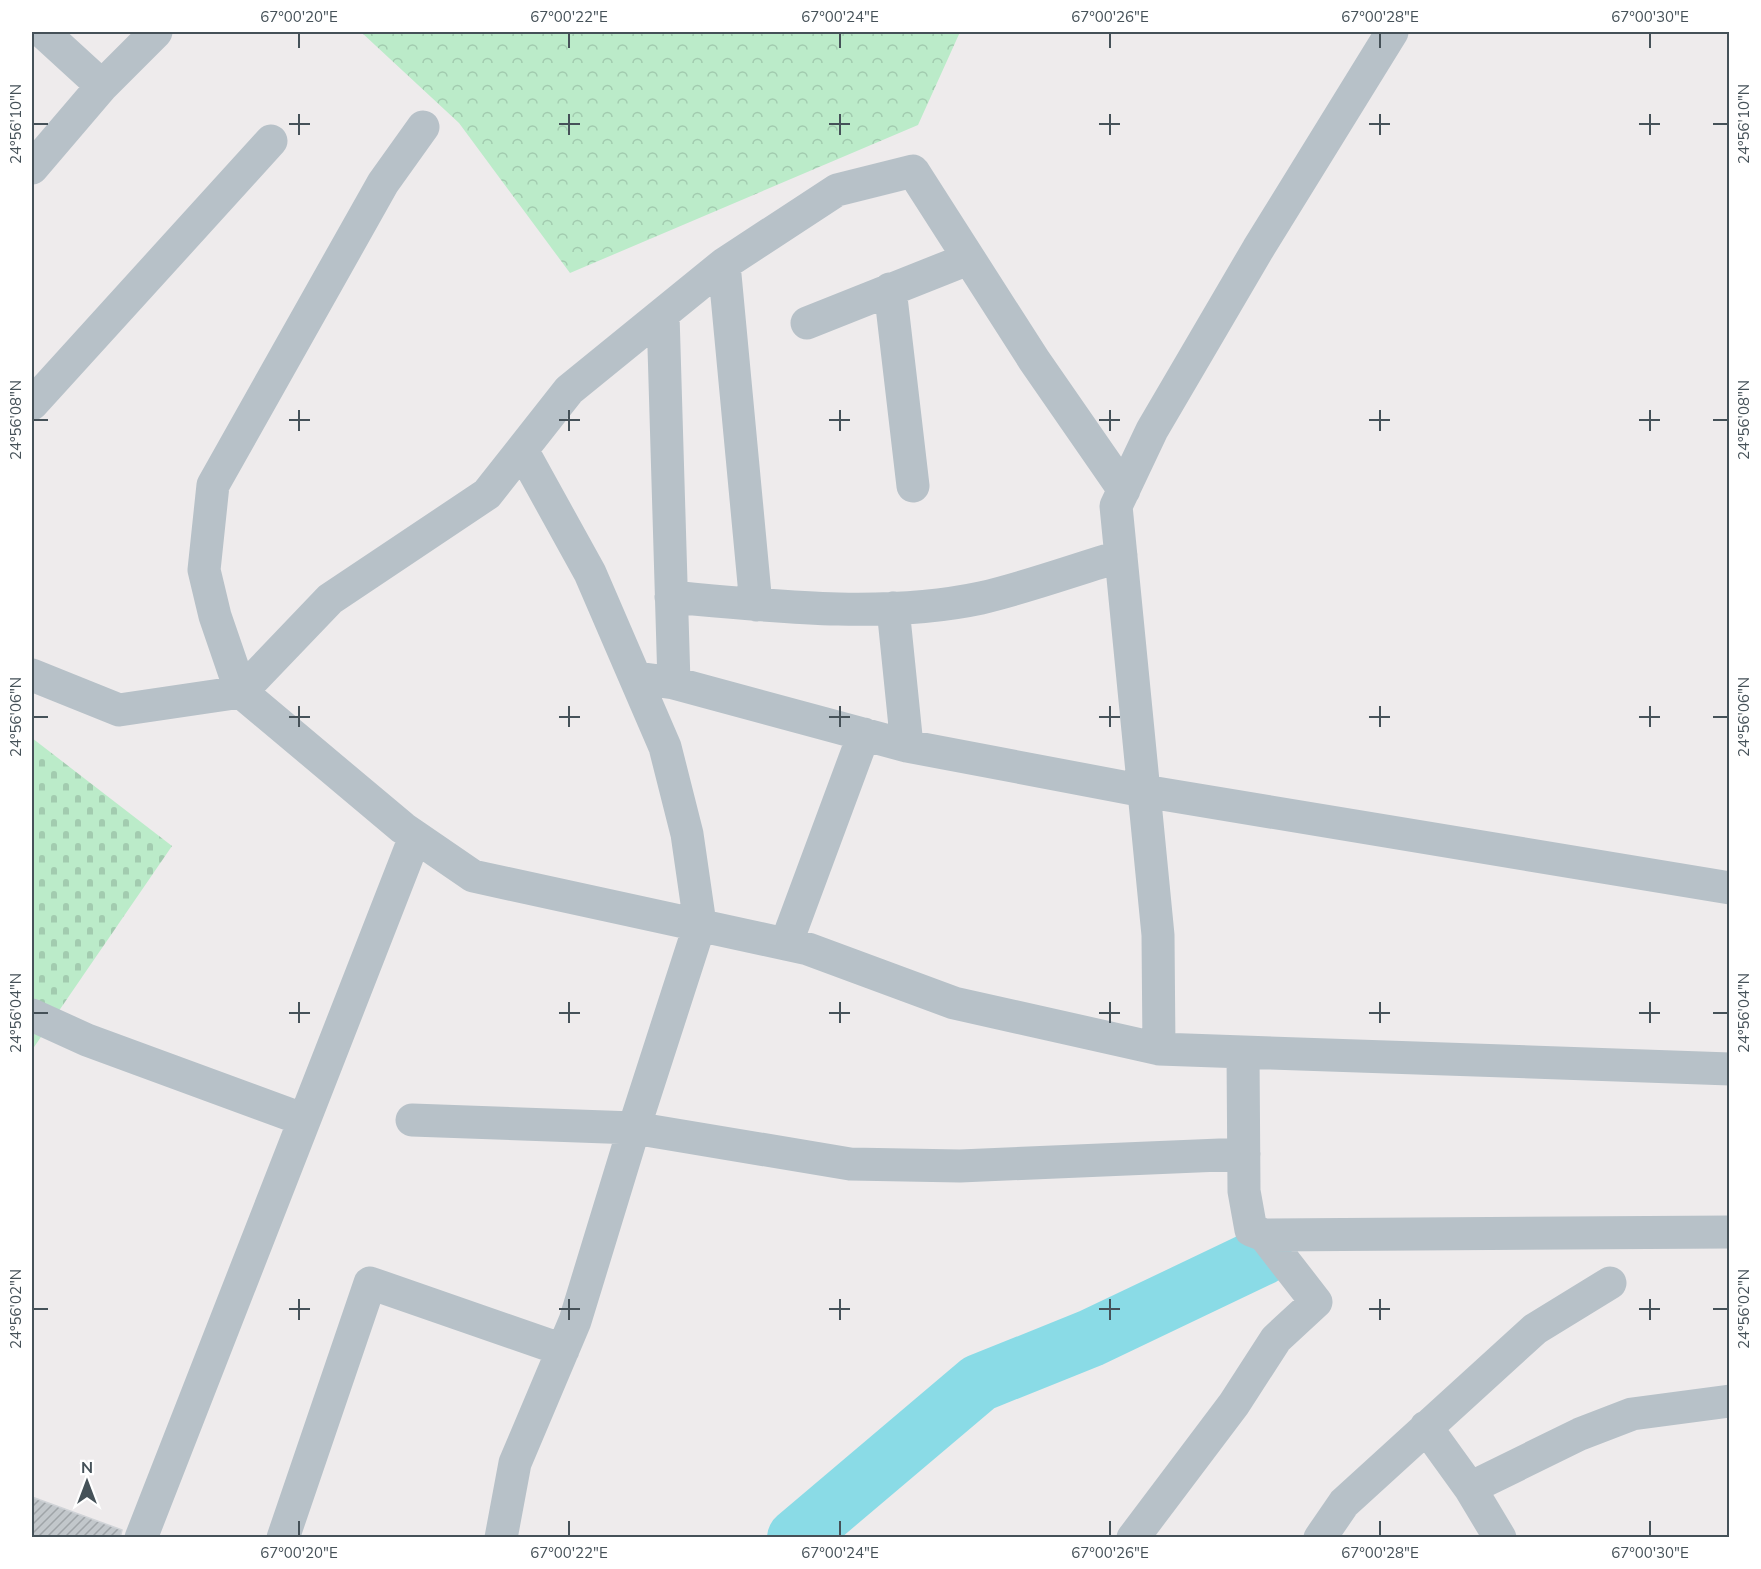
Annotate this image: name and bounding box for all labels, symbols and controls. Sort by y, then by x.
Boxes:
text: 67°00'20"E [260,7,338,26]
text: 67°00'22"E [530,7,608,26]
text: 67°00'24"E [801,7,879,26]
text: 67°00'26"E [1071,7,1149,26]
text: 67°00'28"E [1341,7,1419,26]
text: 67°00'30"E [1611,7,1689,26]
text: 24°56'10"N [6,84,25,164]
text: 24°56'10"N [1734,84,1753,164]
text: 24°56'08"N [6,380,25,460]
text: 24°56'08"N [1734,380,1753,460]
text: 24°56'06"N [6,677,25,757]
text: 24°56'06"N [1734,677,1753,757]
text: 24°56'04"N [6,973,25,1053]
text: 24°56'04"N [1734,973,1753,1053]
text: 24°56'02"N [6,1269,25,1349]
text: 24°56'02"N [1734,1269,1753,1349]
north arrow [57,1452,117,1512]
text: N [81,1457,93,1477]
text: 67°00'20"E [260,1543,338,1562]
text: 67°00'22"E [530,1543,608,1562]
text: 67°00'24"E [801,1543,879,1562]
text: 67°00'26"E [1071,1543,1149,1562]
text: 67°00'28"E [1341,1543,1419,1562]
text: 67°00'30"E [1611,1543,1689,1562]

